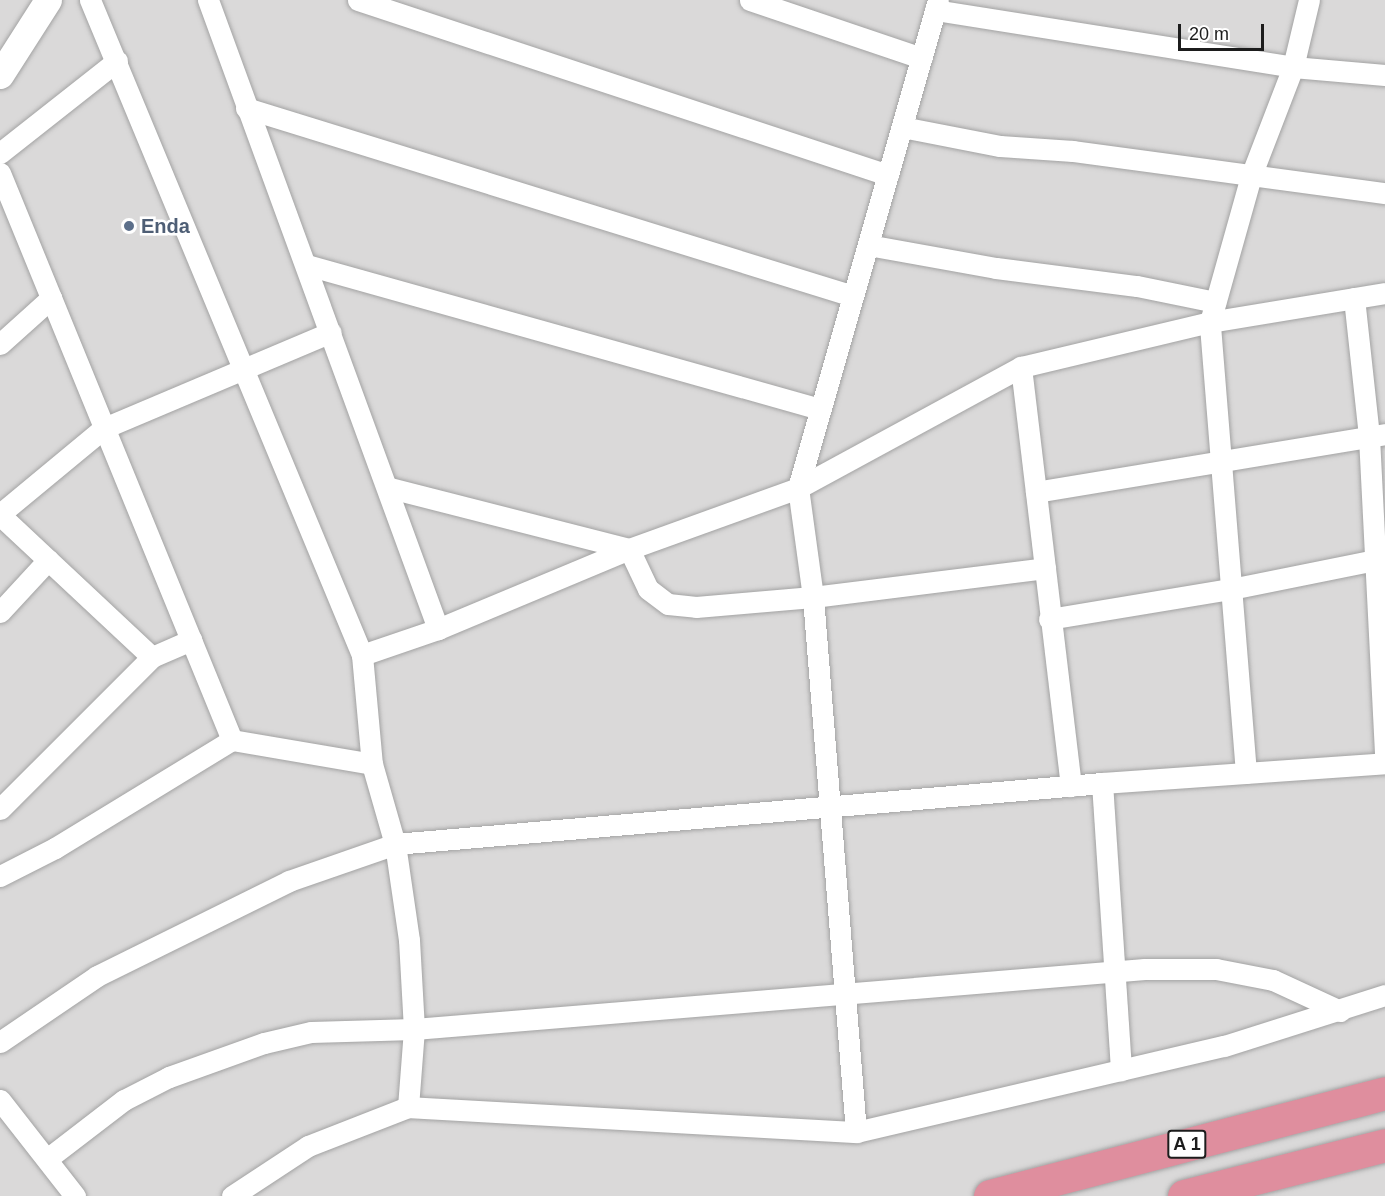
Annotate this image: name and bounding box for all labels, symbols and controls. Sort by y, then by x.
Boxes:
scale bar [1181,12,1266,50]
text: 20 m [1189,24,1229,44]
place label: Enda [141,214,190,238]
marker: Enda [122,219,136,233]
road number: A 1 [1166,1129,1208,1159]

